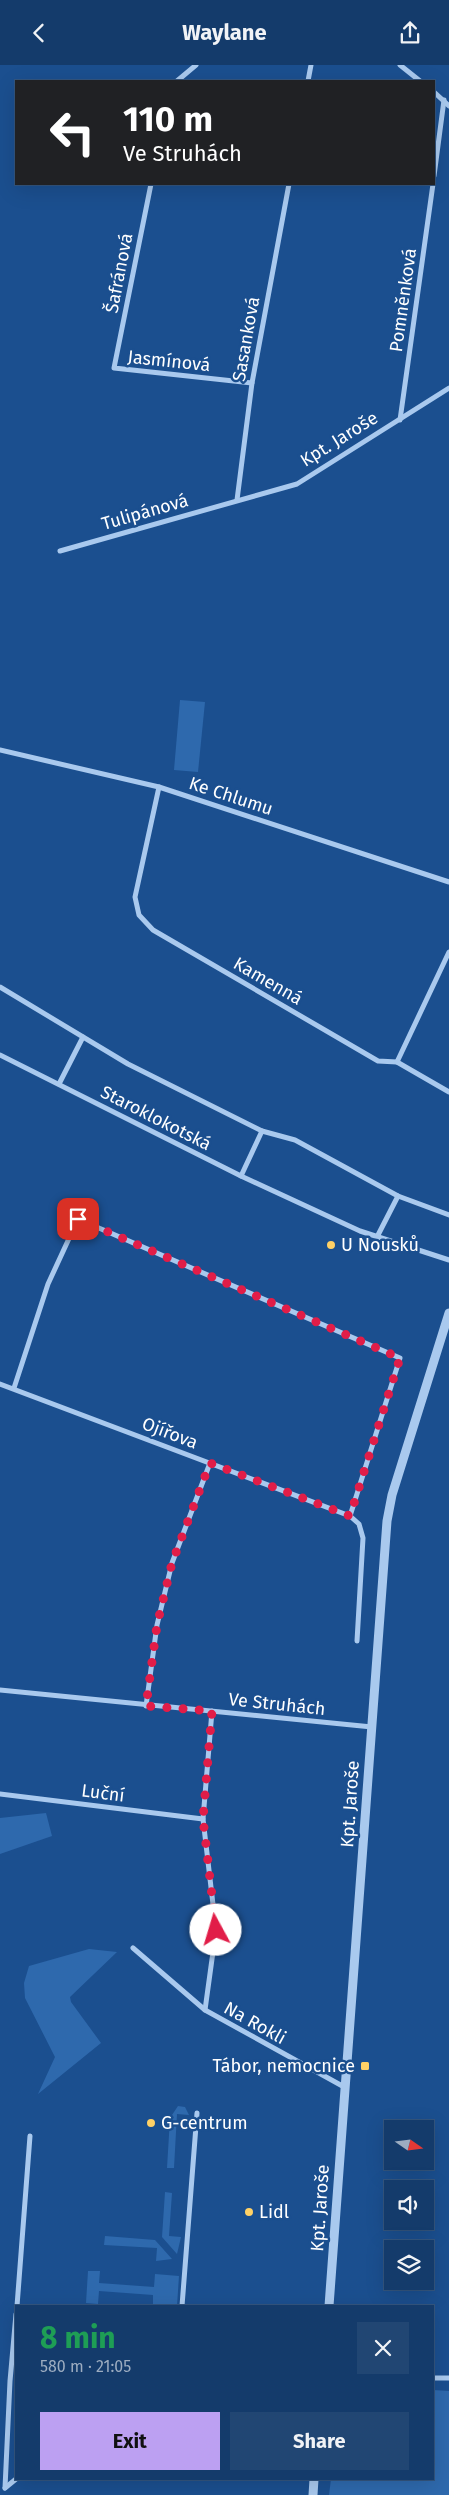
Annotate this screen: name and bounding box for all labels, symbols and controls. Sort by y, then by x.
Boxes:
icon: back [25,19,53,47]
text: Waylane [182,19,267,46]
icon: share [396,19,424,47]
text: 110 m [123,98,213,140]
icon: left [40,100,105,165]
text: Ve Struhách [123,140,242,167]
street label: Šafránová [100,231,138,315]
street label: Pomněnková [385,247,421,353]
street label: Sasanková [228,295,264,383]
street label: Jasmínová [126,346,212,376]
street label: Kpt. Jaroše [296,407,382,471]
street label: Tulipánová [99,489,191,535]
street label: Ke Chlumu [186,772,276,820]
street label: Kamenná [229,952,307,1010]
street label: Staroklokotská [97,1081,215,1155]
pin [57,1198,99,1240]
icon: arrive [64,1205,92,1233]
place label: U Nousků [341,1234,419,1256]
marker: U Nousků [325,1239,337,1251]
street label: Ojířova [139,1412,201,1454]
street label: Ve Struhách [227,1688,327,1720]
street label: Kpt. Jaroše [336,1760,364,1848]
street label: Luční [80,1779,126,1807]
position arrow [189,1903,241,1955]
street label: Na Rokli [220,1997,290,2049]
place label: Tábor, nemocnice [212,2055,355,2077]
marker: Tábor, nemocnice [359,2060,371,2072]
place label: G-centrum [161,2112,248,2134]
marker: G-centrum [145,2117,157,2129]
north arrow [384,2120,434,2170]
map controls [384,2120,434,2290]
street label: Kpt. Jaroše [306,2164,334,2252]
button: sound [384,2180,434,2230]
place label: Lidl [259,2201,289,2223]
marker: Lidl [243,2206,255,2218]
button: layers [384,2240,434,2290]
text: 8 min [40,2320,116,2356]
button: close [357,2322,409,2374]
text: 580 m · 21:05 [40,2357,131,2376]
button: Exit [40,2412,220,2470]
button: Share [230,2412,409,2470]

